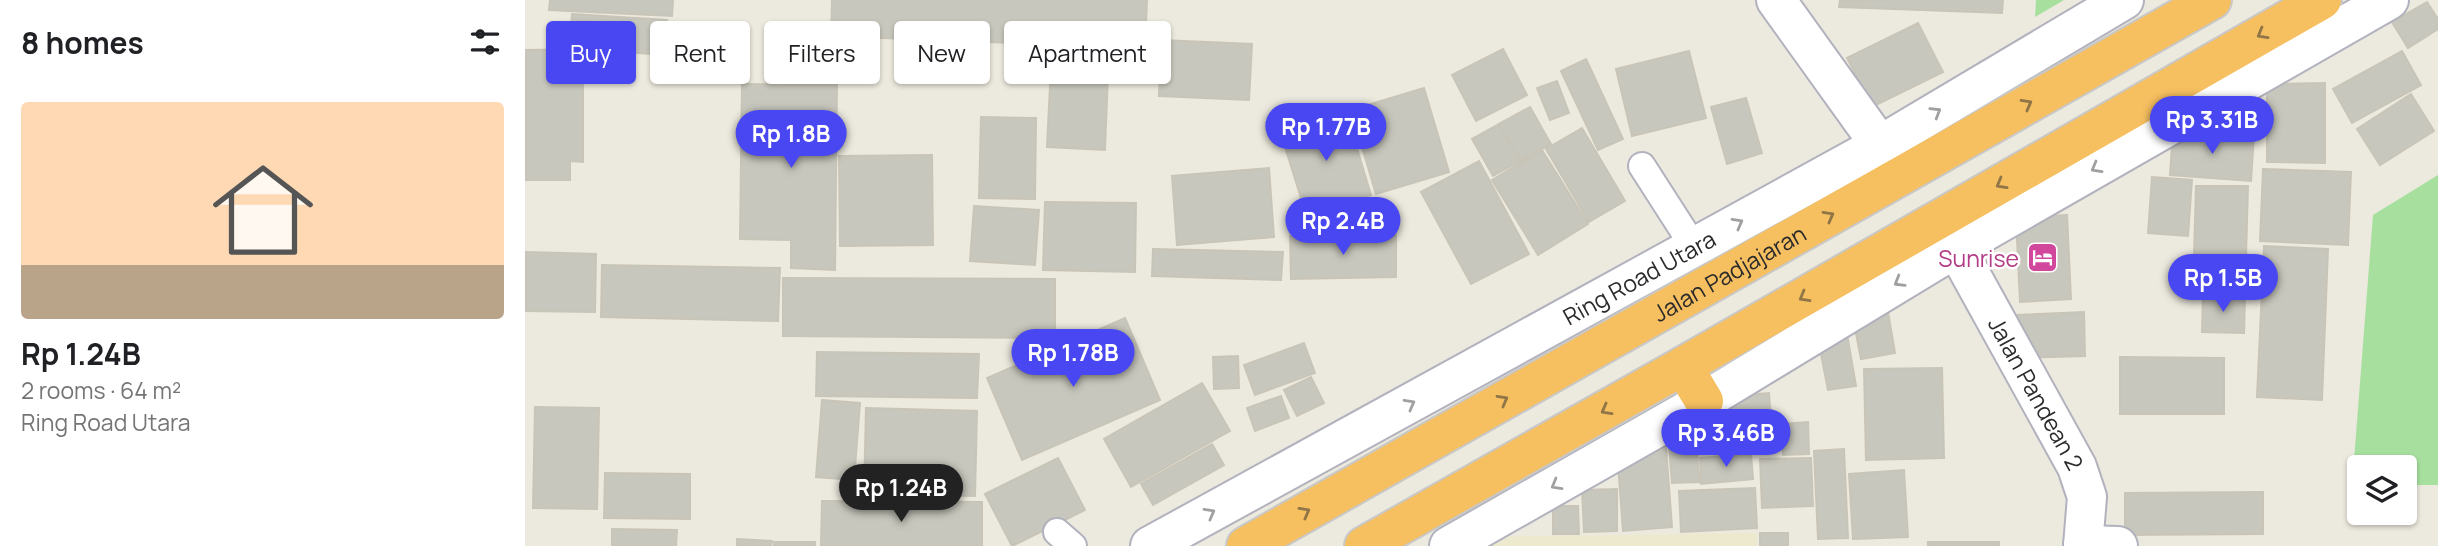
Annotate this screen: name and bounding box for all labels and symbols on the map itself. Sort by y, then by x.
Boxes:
one-way arrow [2257,26,2270,39]
pin: Rp 3.31B [2140,96,2284,156]
one-way arrow [2020,99,2033,112]
pin: Rp 1.77B [1254,104,1398,163]
one-way arrow [1929,107,1942,120]
pin: Rp 1.8B [726,110,856,170]
one-way arrow [2091,160,2103,173]
one-way arrow [1996,176,2009,189]
pin: Rp 2.4B [1278,198,1408,257]
one-way arrow [1822,211,1835,224]
street label: Jalan Padjajaran [1647,217,1811,329]
one-way arrow [1731,218,1743,231]
street label: Ring Road Utara [1557,222,1721,332]
hotel icon: Sunrise [2025,241,2059,275]
place label: Sunrise [1938,242,2019,274]
pin: Rp 1.5B [2158,254,2288,314]
one-way arrow [1894,274,1907,287]
one-way arrow [1799,289,1811,302]
street label: Jalan Pandean 2 [1981,311,2092,476]
pin: Rp 1.78B [1001,330,1145,389]
one-way arrow [1496,395,1509,408]
one-way arrow [1402,398,1415,412]
one-way arrow [1601,402,1614,415]
pin: Rp 3.46B [1654,410,1798,469]
pin: Rp 1.24B [829,464,973,524]
one-way arrow [1550,477,1563,490]
one-way arrow [1298,507,1311,520]
one-way arrow [1203,508,1216,521]

